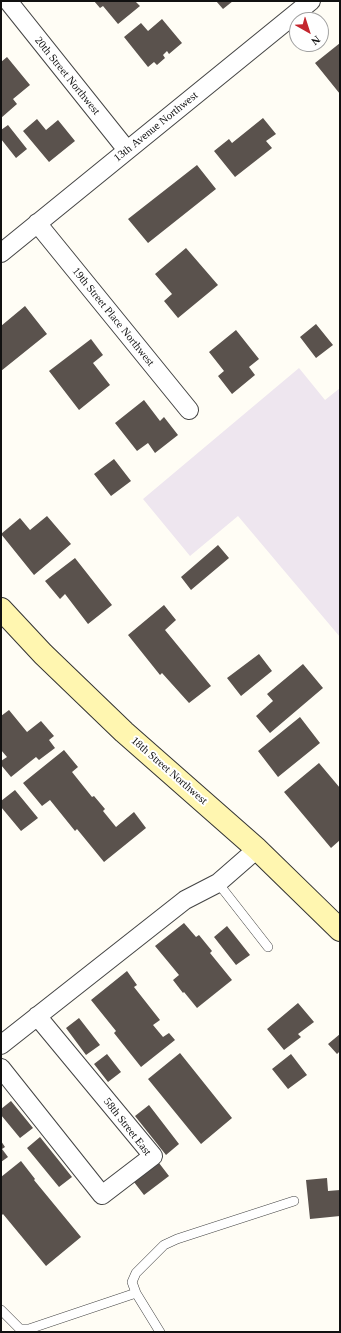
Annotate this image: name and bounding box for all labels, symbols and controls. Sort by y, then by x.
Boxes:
north arrow [289,12,329,52]
text: N [309,33,323,48]
street label: 20th Street Northwest [31,34,103,118]
street label: 13th Avenue Northwest [111,89,201,165]
street label: 19th Street Place Northwest [69,265,157,369]
street label: 18th Street Northwest [128,734,210,808]
street label: 58th Street East [100,1095,154,1159]

